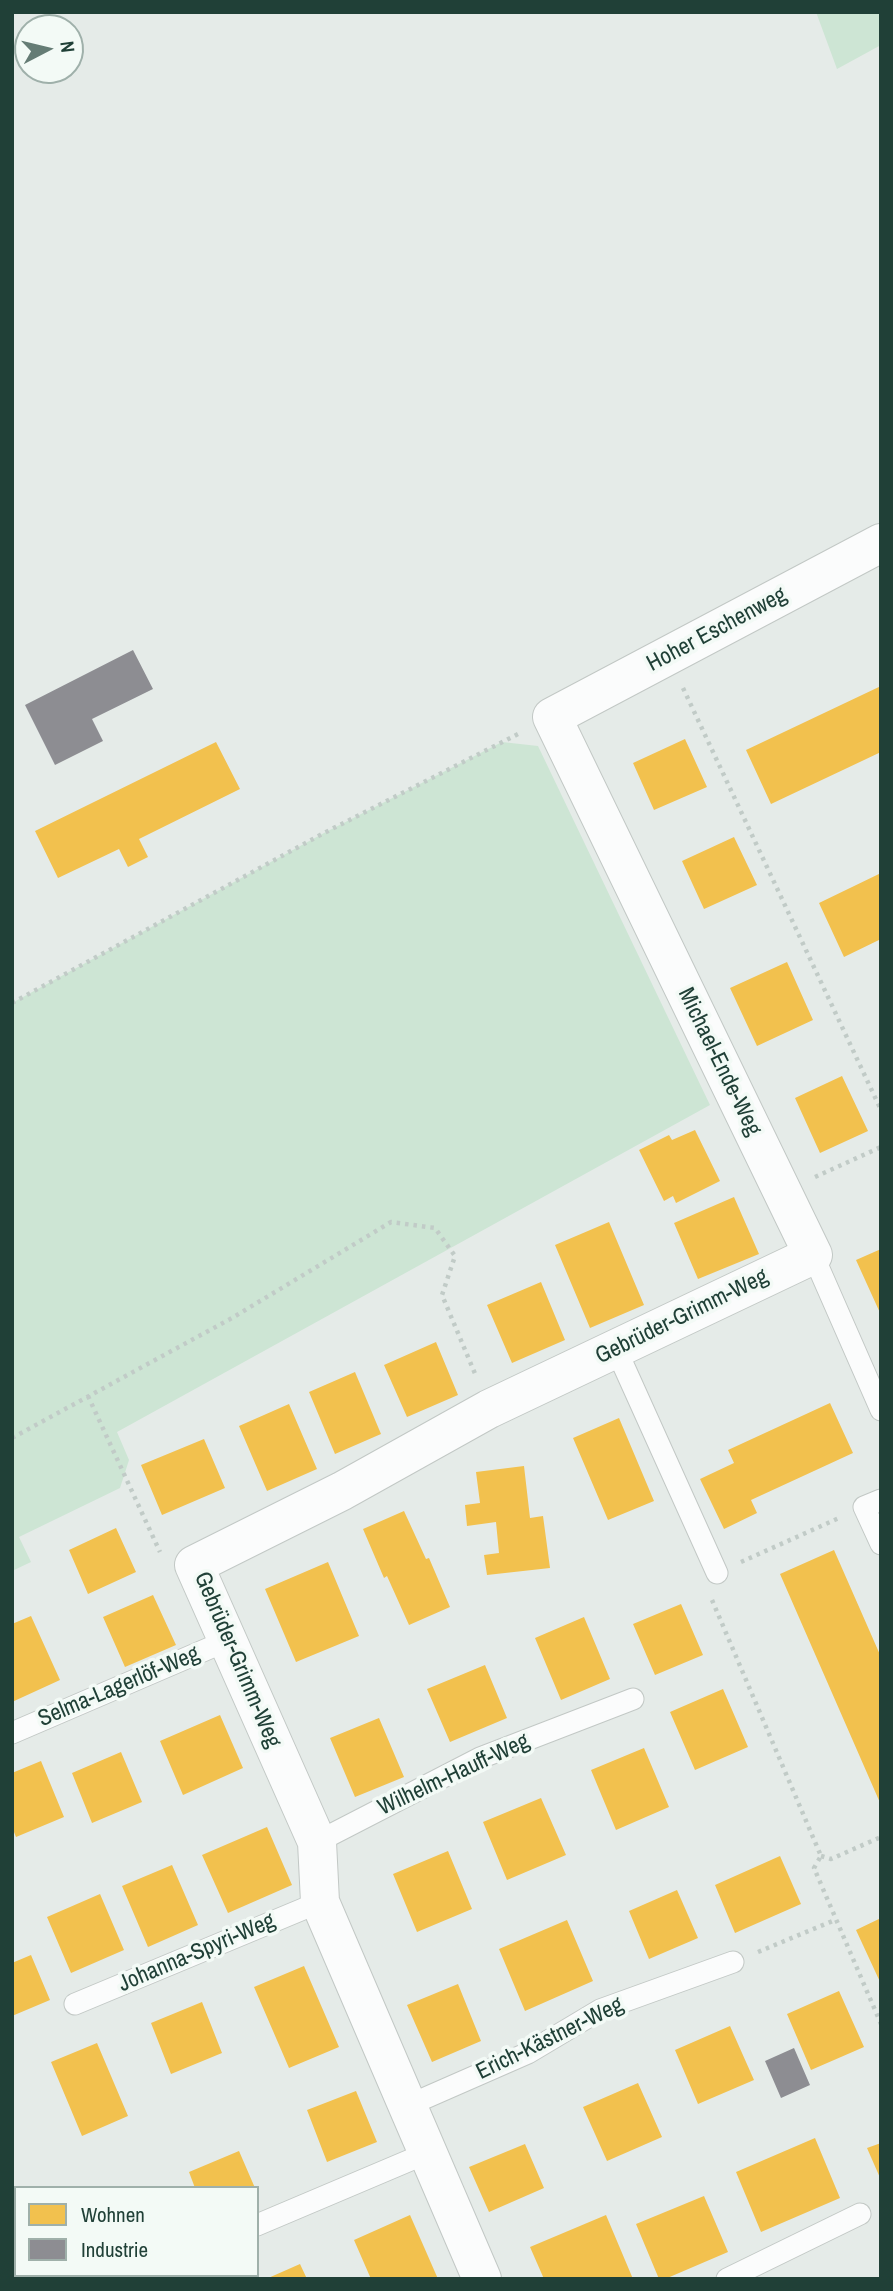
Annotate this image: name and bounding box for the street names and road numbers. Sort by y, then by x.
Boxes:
street label: Hoher Eschenweg [642,582,792,678]
street label: Michael-Ende-Weg [671,984,767,1140]
street label: Gebrüder-Grimm-Weg [591,1263,773,1371]
street label: Gebrüder-Grimm-Weg [188,1568,286,1752]
street label: Selma-Lagerlöf-Weg [34,1641,204,1733]
street label: Wilhelm-Hauff-Weg [374,1728,534,1822]
street label: Johanna-Spyri-Weg [115,1908,279,1998]
street label: Erich-Kästner-Weg [472,1992,628,2086]

